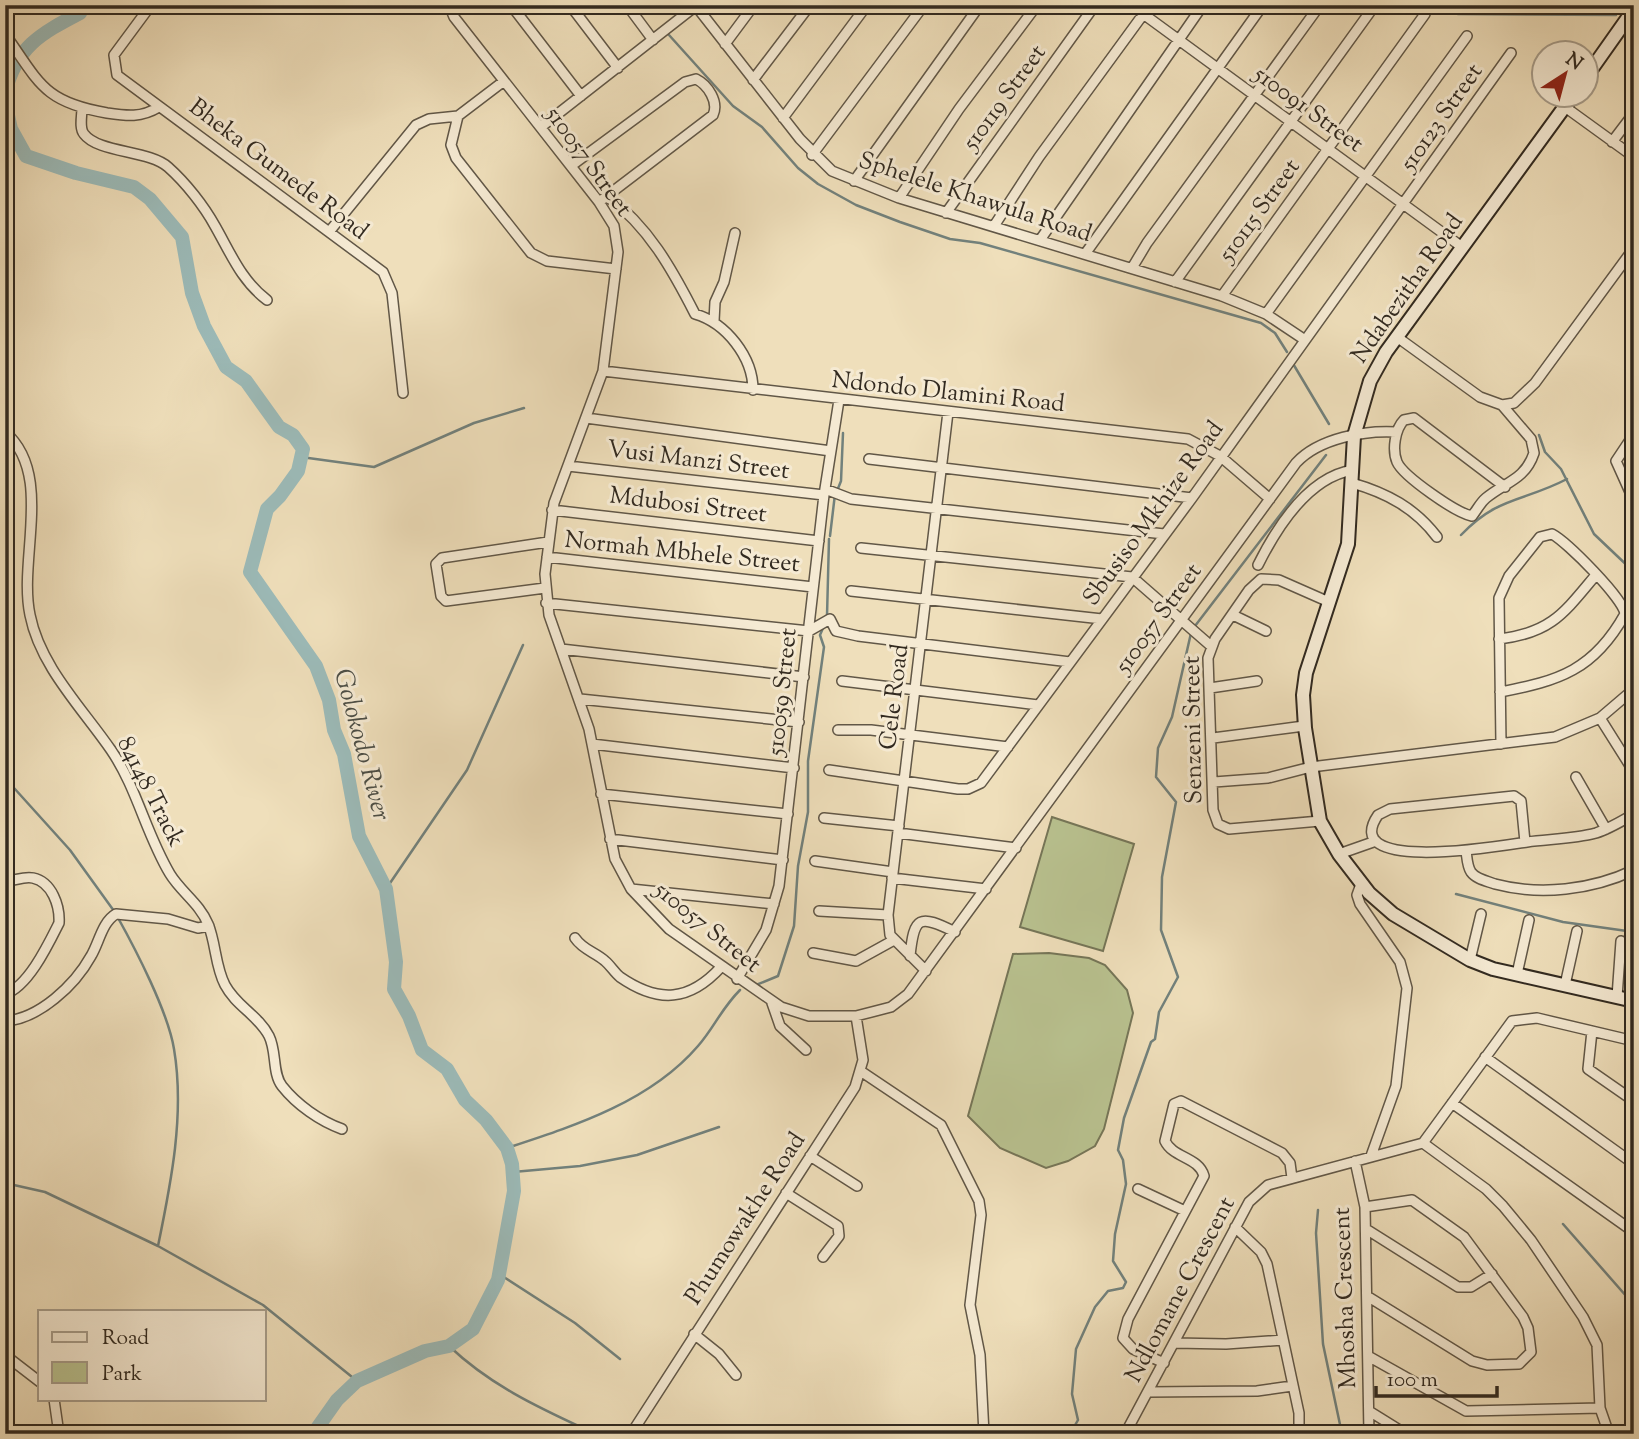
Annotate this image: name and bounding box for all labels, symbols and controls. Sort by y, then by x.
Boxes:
street label: 510119 Street [954,38,1055,160]
north arrow [1530,38,1600,108]
text: N [1559,47,1588,78]
street label: 510091 Street [1244,57,1370,162]
street label: 510123 Street [1391,57,1492,180]
street label: Bheka Gumede Road [181,91,375,249]
street label: 510057 Street [535,98,640,224]
street label: Sphelele Khawula Road [854,144,1096,252]
street label: 510115 Street [1210,152,1309,271]
street label: Ndabezitha Road [1344,207,1473,371]
street label: Ndondo Dlamini Road [830,364,1067,422]
street label: Sbusiso Mkhize Road [1075,414,1233,613]
street label: Vusi Manzi Street [605,433,791,489]
street label: Mdubosi Street [607,479,769,533]
street label: Normah Mbhele Street [563,524,801,582]
street label: 510057 Street [1106,557,1211,683]
street label: 510059 Street [759,626,807,760]
street label: Cele Road [872,642,918,752]
street label: Senzeni Street [1176,656,1212,804]
water label: Golokodo River [323,665,399,825]
street label: 84148 Track [108,731,192,853]
street label: 510057 Street [645,873,768,982]
street label: Phumowakhe Road [677,1126,815,1312]
street label: Ndlomane Crescent [1118,1191,1244,1389]
street label: Mhosha Crescent [1326,1207,1366,1389]
legend [38,1310,266,1400]
text: Road [102,1324,149,1354]
scale bar [1376,1355,1497,1399]
text: Park [102,1360,143,1390]
text: 100 m [1387,1366,1438,1396]

